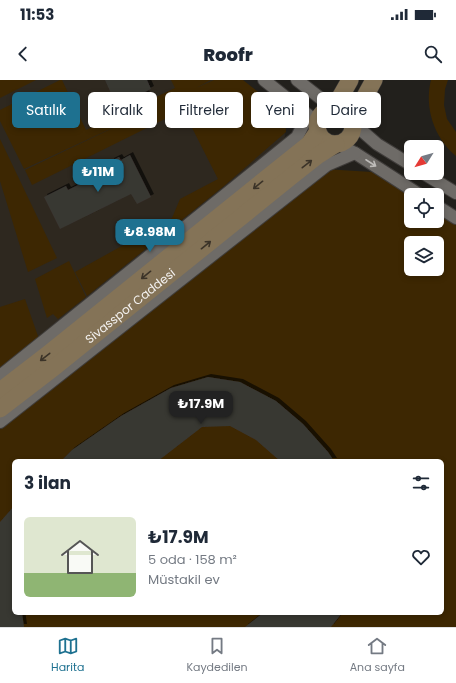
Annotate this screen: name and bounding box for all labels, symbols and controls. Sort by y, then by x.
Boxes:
text: 11:53 [20,4,54,25]
text: Roofr [203,42,253,67]
icon: back [12,43,34,65]
icon: search [422,43,444,65]
chip: Satılık [12,92,80,128]
chip: Kiralık [88,92,157,128]
chip: Filtreler [165,92,243,128]
chip: Yeni [251,92,309,128]
chip: Daire [317,92,381,128]
north arrow [404,140,444,180]
map controls [404,140,444,276]
pin: ₺11M [74,159,122,193]
one-way arrow [302,159,313,168]
one-way arrow [365,159,376,167]
text: ₺11M [82,162,114,181]
one-way arrow [253,180,264,189]
button: locate [404,188,444,228]
pin: ₺8.98M [117,219,183,253]
text: ₺8.98M [124,222,176,241]
button: layers [404,236,444,276]
one-way arrow [200,240,211,249]
street label: Sivasspor Caddesi [81,264,179,347]
one-way arrow [141,271,152,279]
one-way arrow [39,352,50,361]
pin: ₺17.9M [168,391,234,425]
text: ₺17.9M [178,394,224,413]
text: 3 ilan [24,471,71,495]
icon: filters [410,472,432,494]
text: ₺17.9M [148,525,209,549]
icon: home [56,533,104,581]
icon: heart [410,546,432,568]
text: 5 oda · 158 m² [148,550,237,569]
text: Müstakil ev [148,570,220,589]
tab: Harita [51,635,84,676]
tab: Kaydedilen [186,635,248,676]
tab: Ana sayfa [350,635,405,676]

